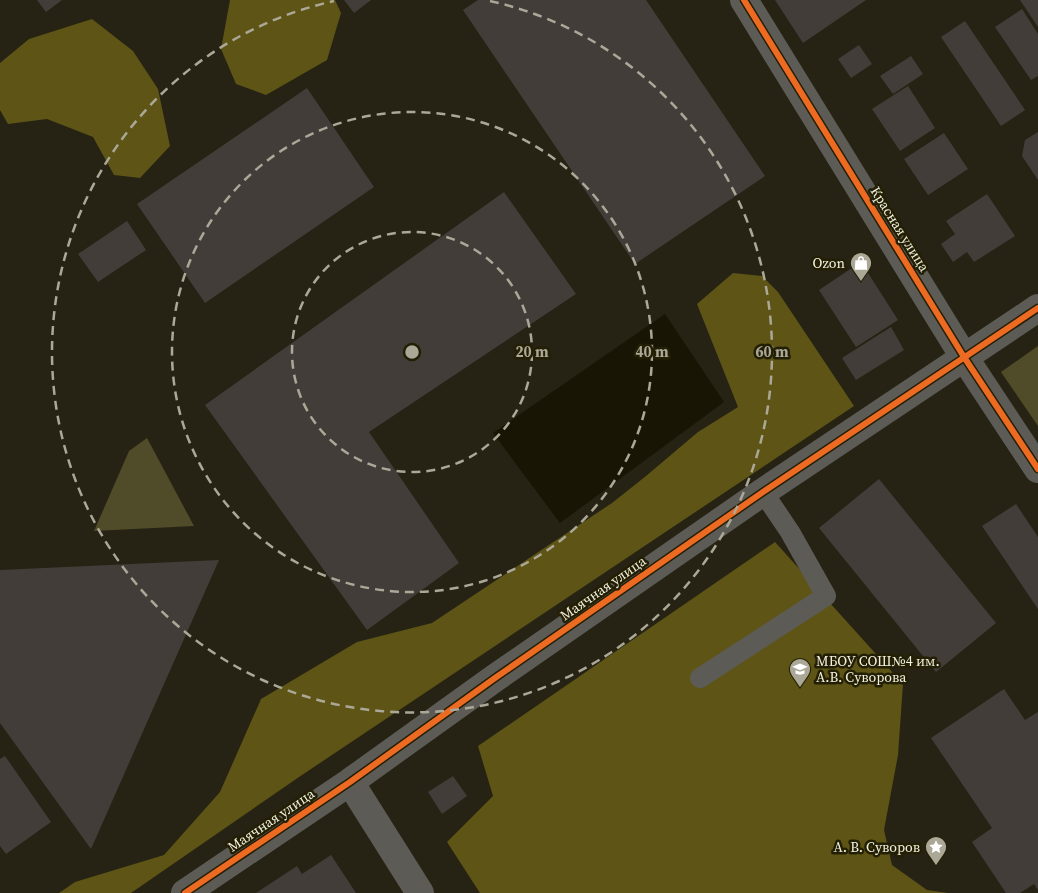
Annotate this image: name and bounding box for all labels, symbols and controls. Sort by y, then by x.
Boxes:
street label: Красная улица [866,183,935,276]
shop icon: Ozon [849,251,873,282]
place label: Ozon [813,253,846,273]
text: 20 m [515,341,549,362]
text: 40 m [635,341,669,362]
text: 60 m [755,341,789,362]
centre of rings [403,343,421,361]
street label: Маячная улица [556,550,651,625]
place label: МБОУ СОШ№4 им. А.В. Суворова [816,651,940,687]
school or university icon: МБОУ СОШ№4 им. А.В. Суворова [788,657,812,688]
street label: Маячная улица [224,783,319,856]
place icon: А. В. Суворов [924,835,948,866]
place label: А. В. Суворов [834,837,920,857]

